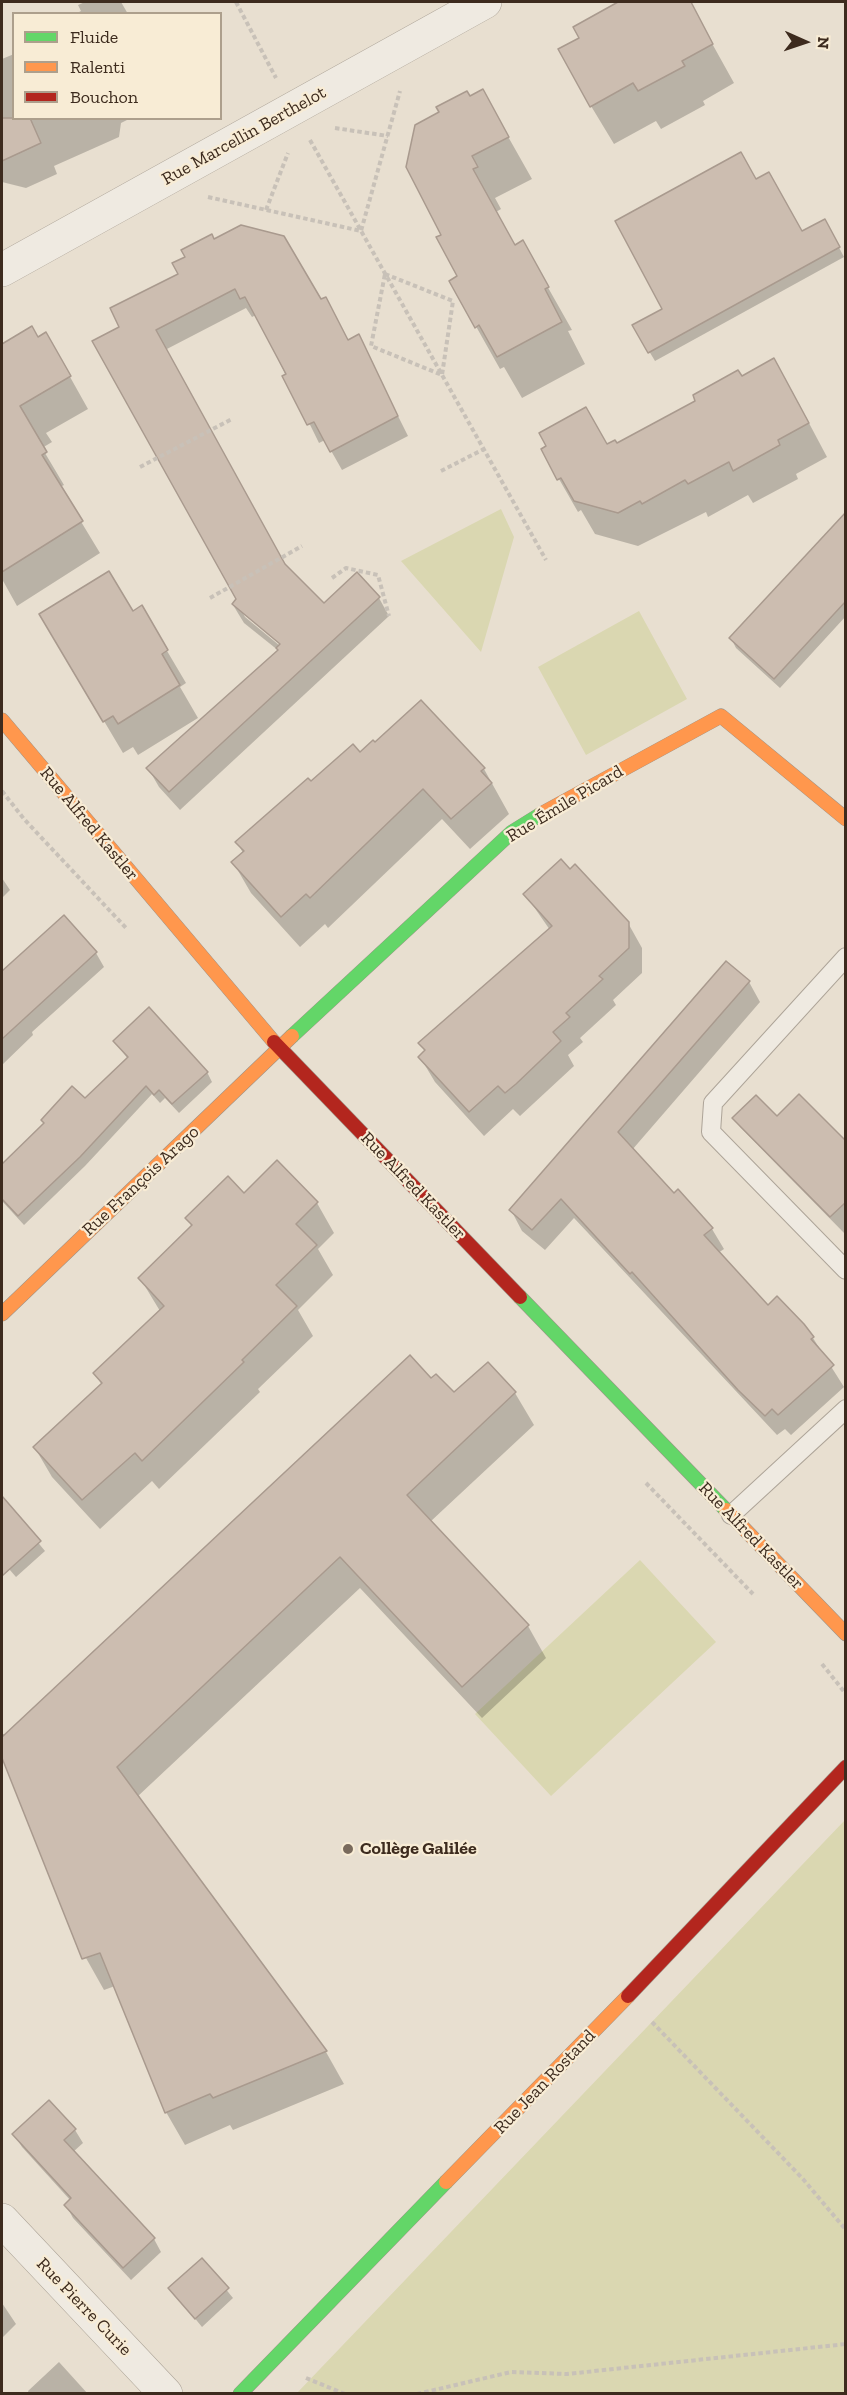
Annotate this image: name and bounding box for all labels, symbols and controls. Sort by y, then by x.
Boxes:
legend [12,12,222,120]
north arrow [775,12,835,72]
text: Fluide [70,26,118,48]
text: N [814,36,833,50]
text: Ralenti [70,56,125,78]
street label: Rue Marcellin Berthelot [158,82,330,190]
text: Bouchon [70,86,138,108]
street label: Rue Émile Picard [503,761,627,847]
street label: Rue Alfred Kastler [35,763,143,885]
street label: Rue François Arago [78,1121,204,1241]
street label: Rue Alfred Kastler [356,1128,470,1244]
street label: Rue Alfred Kastler [694,1478,808,1594]
place label: Collège Galilée [360,1838,477,1860]
marker: Collège Galilée [341,1842,355,1856]
street label: Rue Jean Rostand [490,2025,600,2139]
street label: Rue Pierre Curie [32,2253,136,2361]

